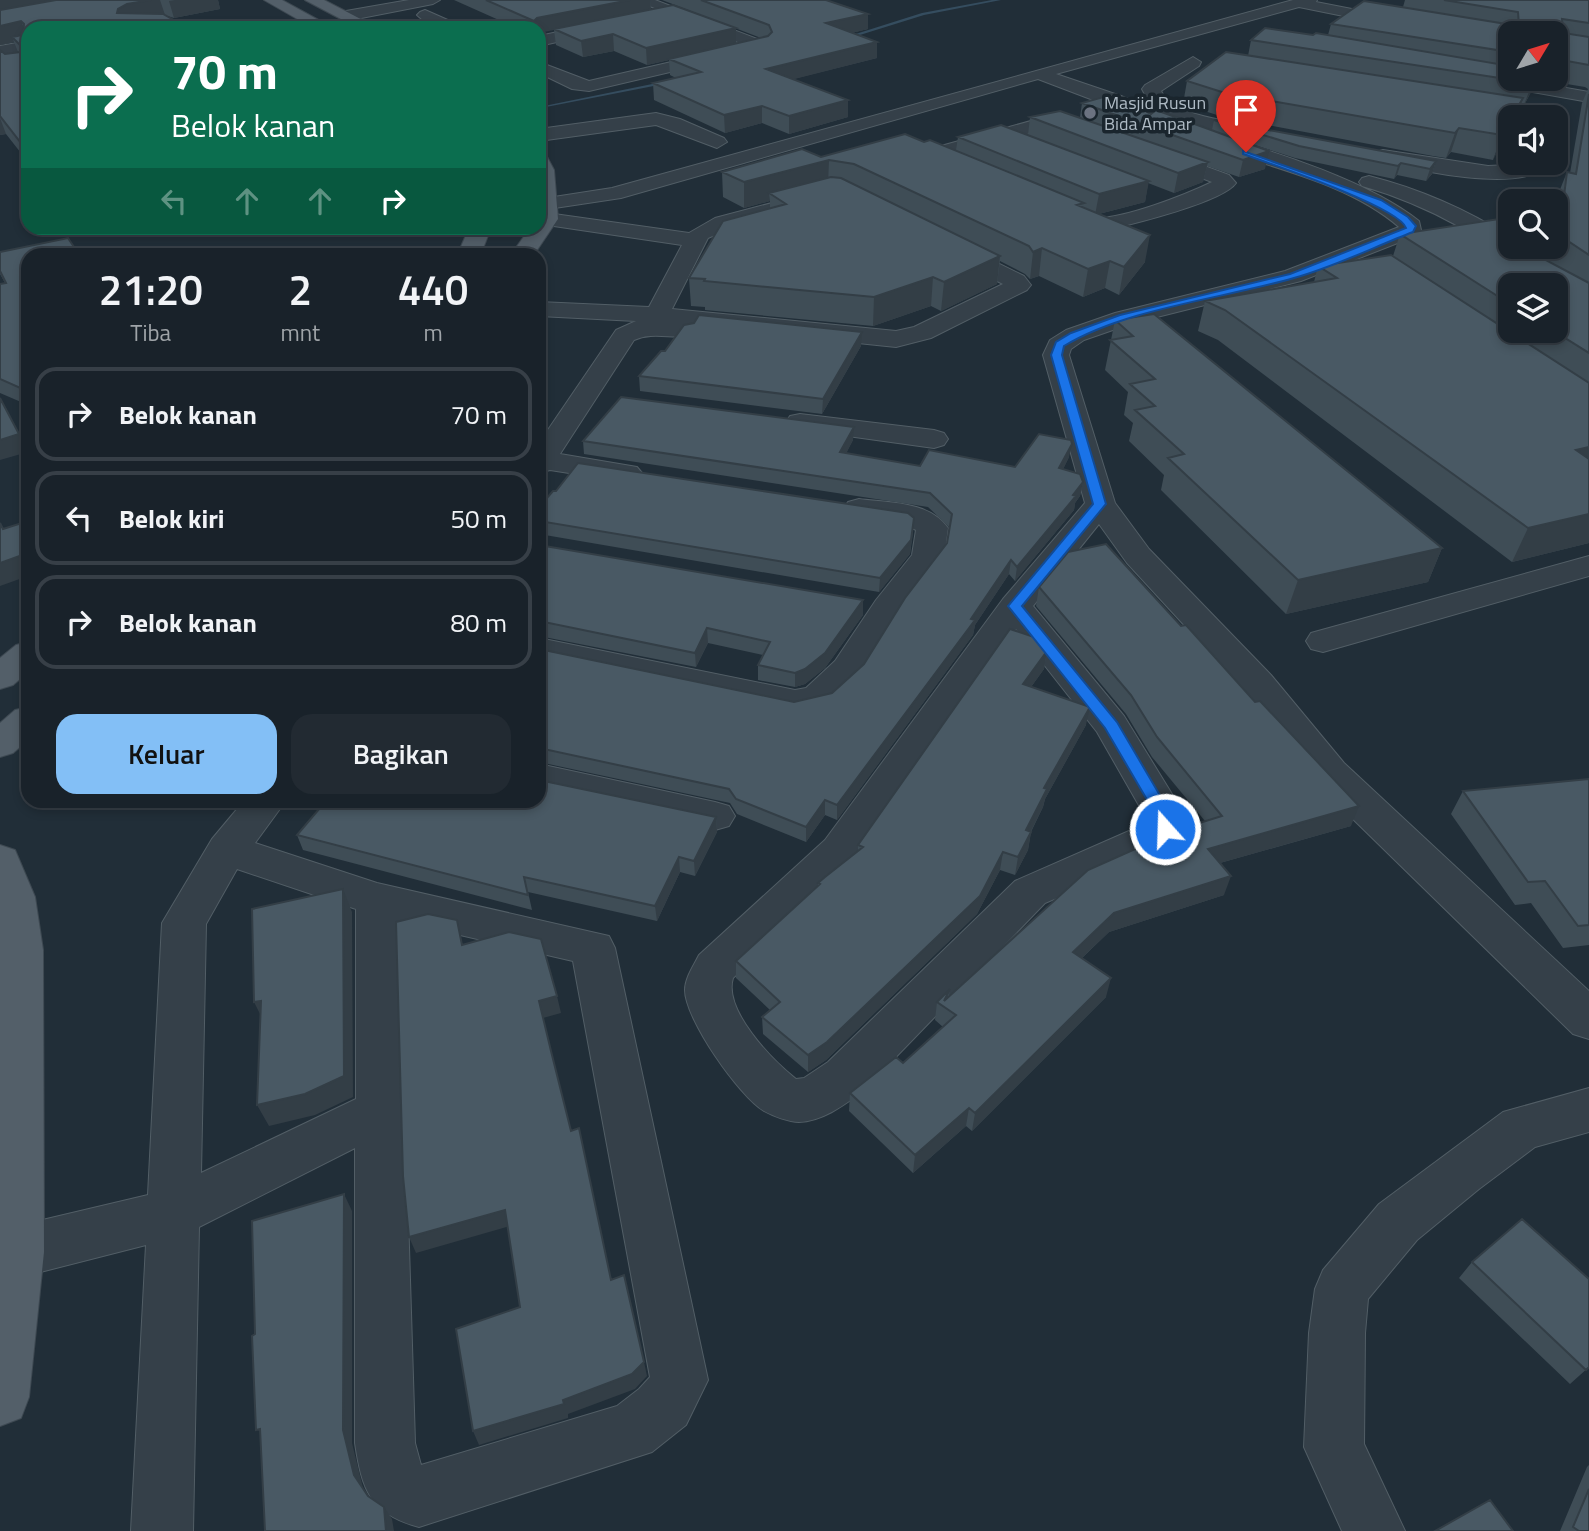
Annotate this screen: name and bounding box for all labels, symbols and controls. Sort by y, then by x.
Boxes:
north arrow [1498,21,1568,91]
map controls [1498,21,1568,343]
text: 70 m [171,33,278,108]
icon: right [56,49,147,140]
pin [1216,80,1276,152]
place label: Masjid Rusun Bida Ampar [1104,89,1206,137]
icon: arrive [1227,91,1265,129]
text: Belok kanan [171,101,335,149]
marker: Masjid Rusun Bida Ampar [1082,105,1098,121]
button: sound [1498,105,1568,175]
icon: left [155,182,193,220]
icon: ahead [228,182,266,220]
icon: ahead [301,182,339,220]
icon: right [374,182,412,220]
button: search [1498,189,1568,259]
text: 21:20 [99,257,203,321]
text: 2 [289,257,312,321]
text: 440 [398,257,468,321]
button: layers [1498,273,1568,343]
text: Tiba [130,315,171,350]
text: mnt [280,315,320,350]
text: m [423,315,443,350]
icon: right [60,395,98,433]
text: Belok kanan [119,395,257,434]
text: 70 m [450,395,507,434]
icon: left [60,499,98,537]
text: Belok kiri [119,499,225,538]
text: 50 m [450,499,507,538]
icon: right [60,603,98,641]
text: Belok kanan [119,603,257,642]
text: 80 m [450,603,507,642]
button: Keluar [56,714,277,794]
button: Bagikan [291,714,511,794]
position arrow [1128,792,1202,866]

